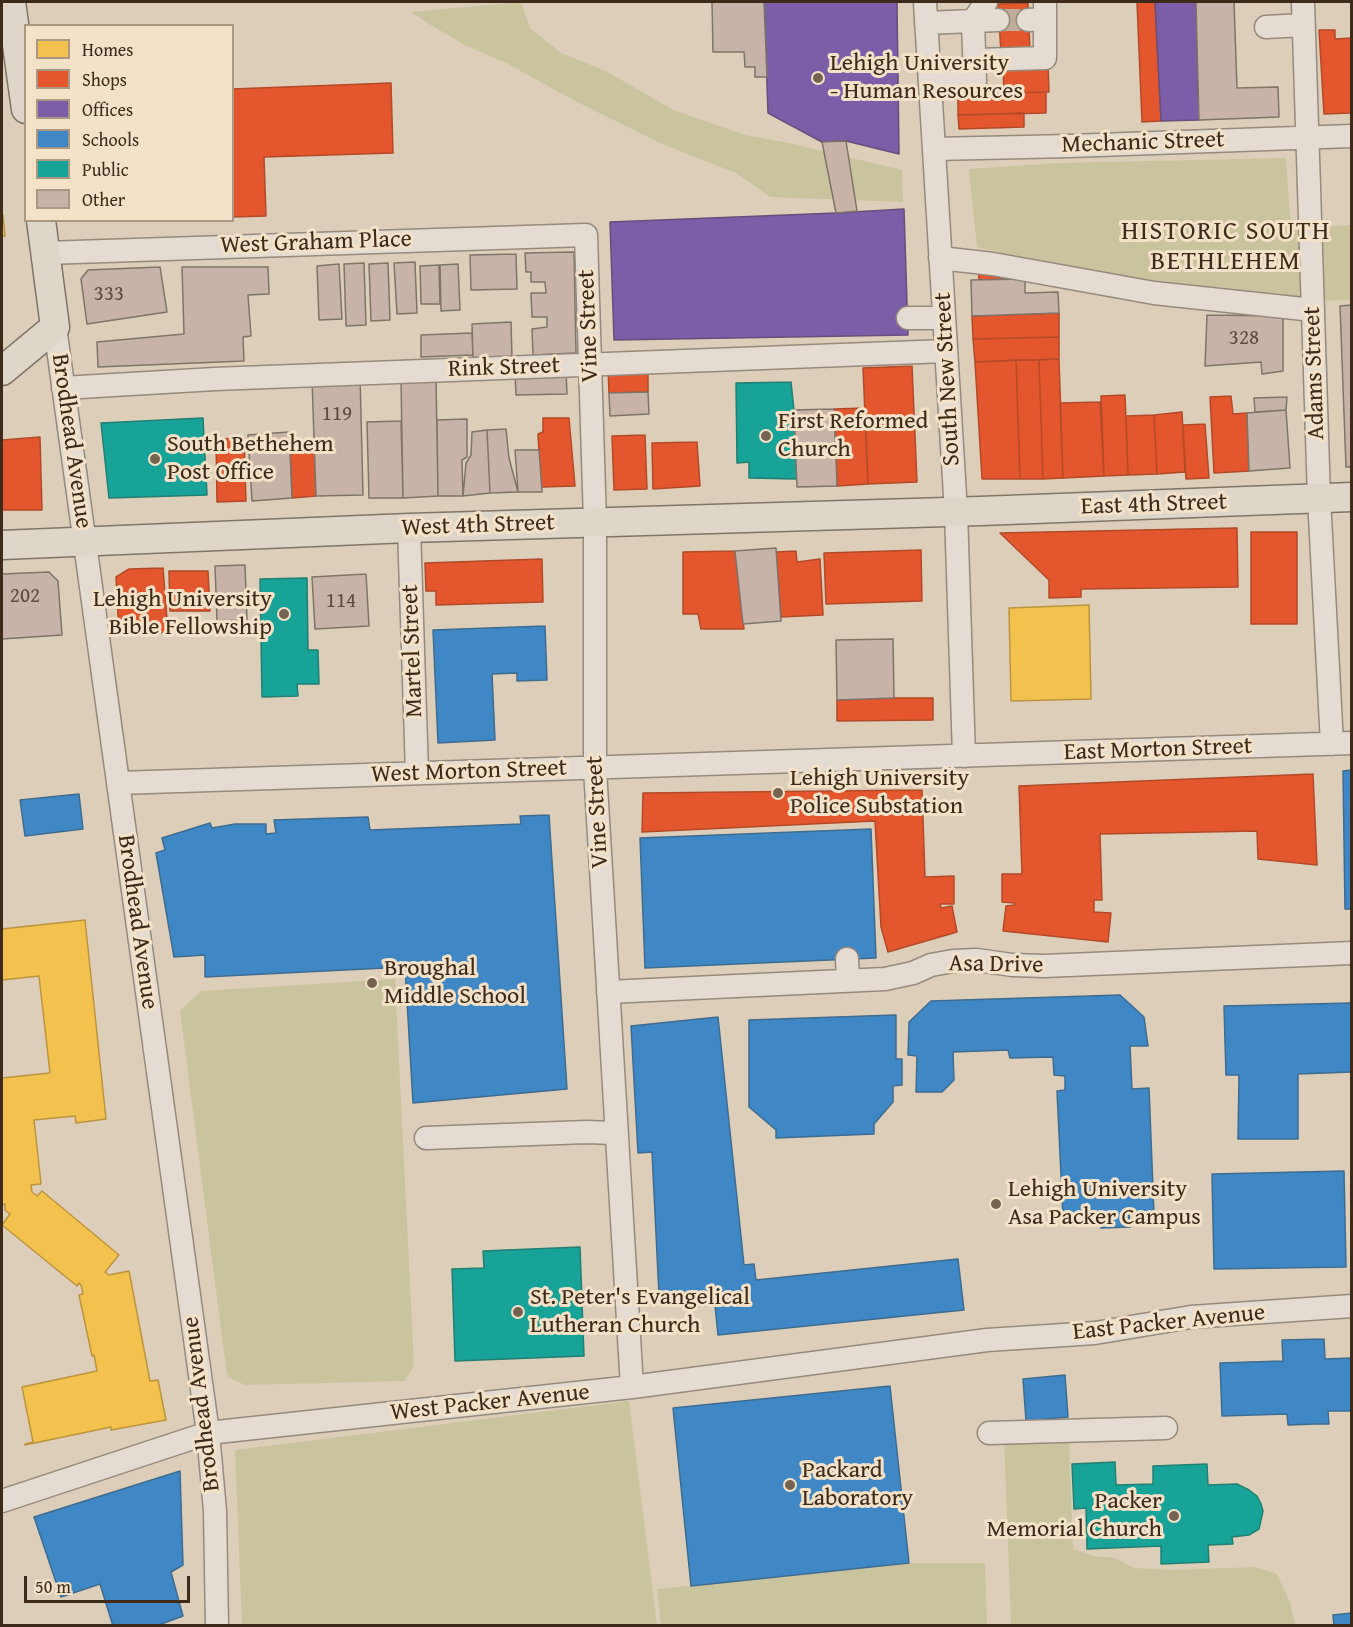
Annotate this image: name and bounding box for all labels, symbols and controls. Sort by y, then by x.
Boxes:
legend [24,24,234,222]
text: Homes [82,36,133,63]
place label: Lehigh University - Human Resources [830,50,1023,106]
text: Shops [82,66,127,93]
marker: Lehigh University - Human Resources [811,71,825,85]
text: Offices [82,96,133,123]
text: Schools [82,126,139,153]
street label: Mechanic Street [1061,126,1225,160]
text: Public [82,156,129,183]
text: Other [82,186,125,213]
district label: HISTORIC SOUTH BETHLEHEM [1121,216,1331,278]
street label: West Graham Place [220,225,412,261]
street label: Vine Street [573,269,605,383]
house number: 333 [94,282,124,308]
street label: South New Street [929,291,967,467]
street label: Adams Street [1298,306,1332,440]
house number: 328 [1229,326,1259,352]
street label: Brodhead Avenue [44,352,98,530]
street label: Rink Street [447,352,561,384]
house number: 119 [322,402,352,428]
place label: First Reformed Church [778,408,928,464]
marker: First Reformed Church [759,429,773,443]
place label: South Bethehem Post Office [167,431,334,487]
marker: South Bethehem Post Office [148,452,162,466]
street label: East 4th Street [1080,488,1228,522]
street label: West 4th Street [401,509,555,543]
house number: 202 [10,584,40,610]
street label: Martel Street [396,584,430,718]
place label: Lehigh University Bible Fellowship [93,586,272,642]
house number: 114 [326,589,356,615]
marker: Lehigh University Bible Fellowship [277,607,291,621]
street label: East Morton Street [1063,732,1253,768]
street label: West Morton Street [371,754,567,790]
street label: Vine Street [581,755,615,869]
place label: Lehigh University Police Substation [790,765,969,821]
marker: Lehigh University Police Substation [771,786,785,800]
street label: Brodhead Avenue [110,833,164,1011]
street label: Asa Drive [948,950,1044,980]
place label: Broughal Middle School [384,955,526,1011]
marker: Broughal Middle School [365,976,379,990]
place label: Lehigh University Asa Packer Campus [1008,1176,1201,1232]
marker: Lehigh University Asa Packer Campus [989,1197,1003,1211]
place label: St. Peter's Evangelical Lutheran Church [530,1284,750,1340]
street label: East Packer Avenue [1071,1299,1267,1347]
marker: St. Peter's Evangelical Lutheran Church [511,1305,525,1319]
street label: Brodhead Avenue [177,1315,227,1493]
street label: West Packer Avenue [389,1378,591,1428]
place label: Packard Laboratory [802,1457,913,1513]
marker: Packard Laboratory [783,1478,797,1492]
place label: Packer Memorial Church [986,1488,1162,1544]
marker: Packer Memorial Church [1167,1509,1181,1523]
scale bar [27,1564,194,1602]
text: 50 m [35,1573,71,1600]

